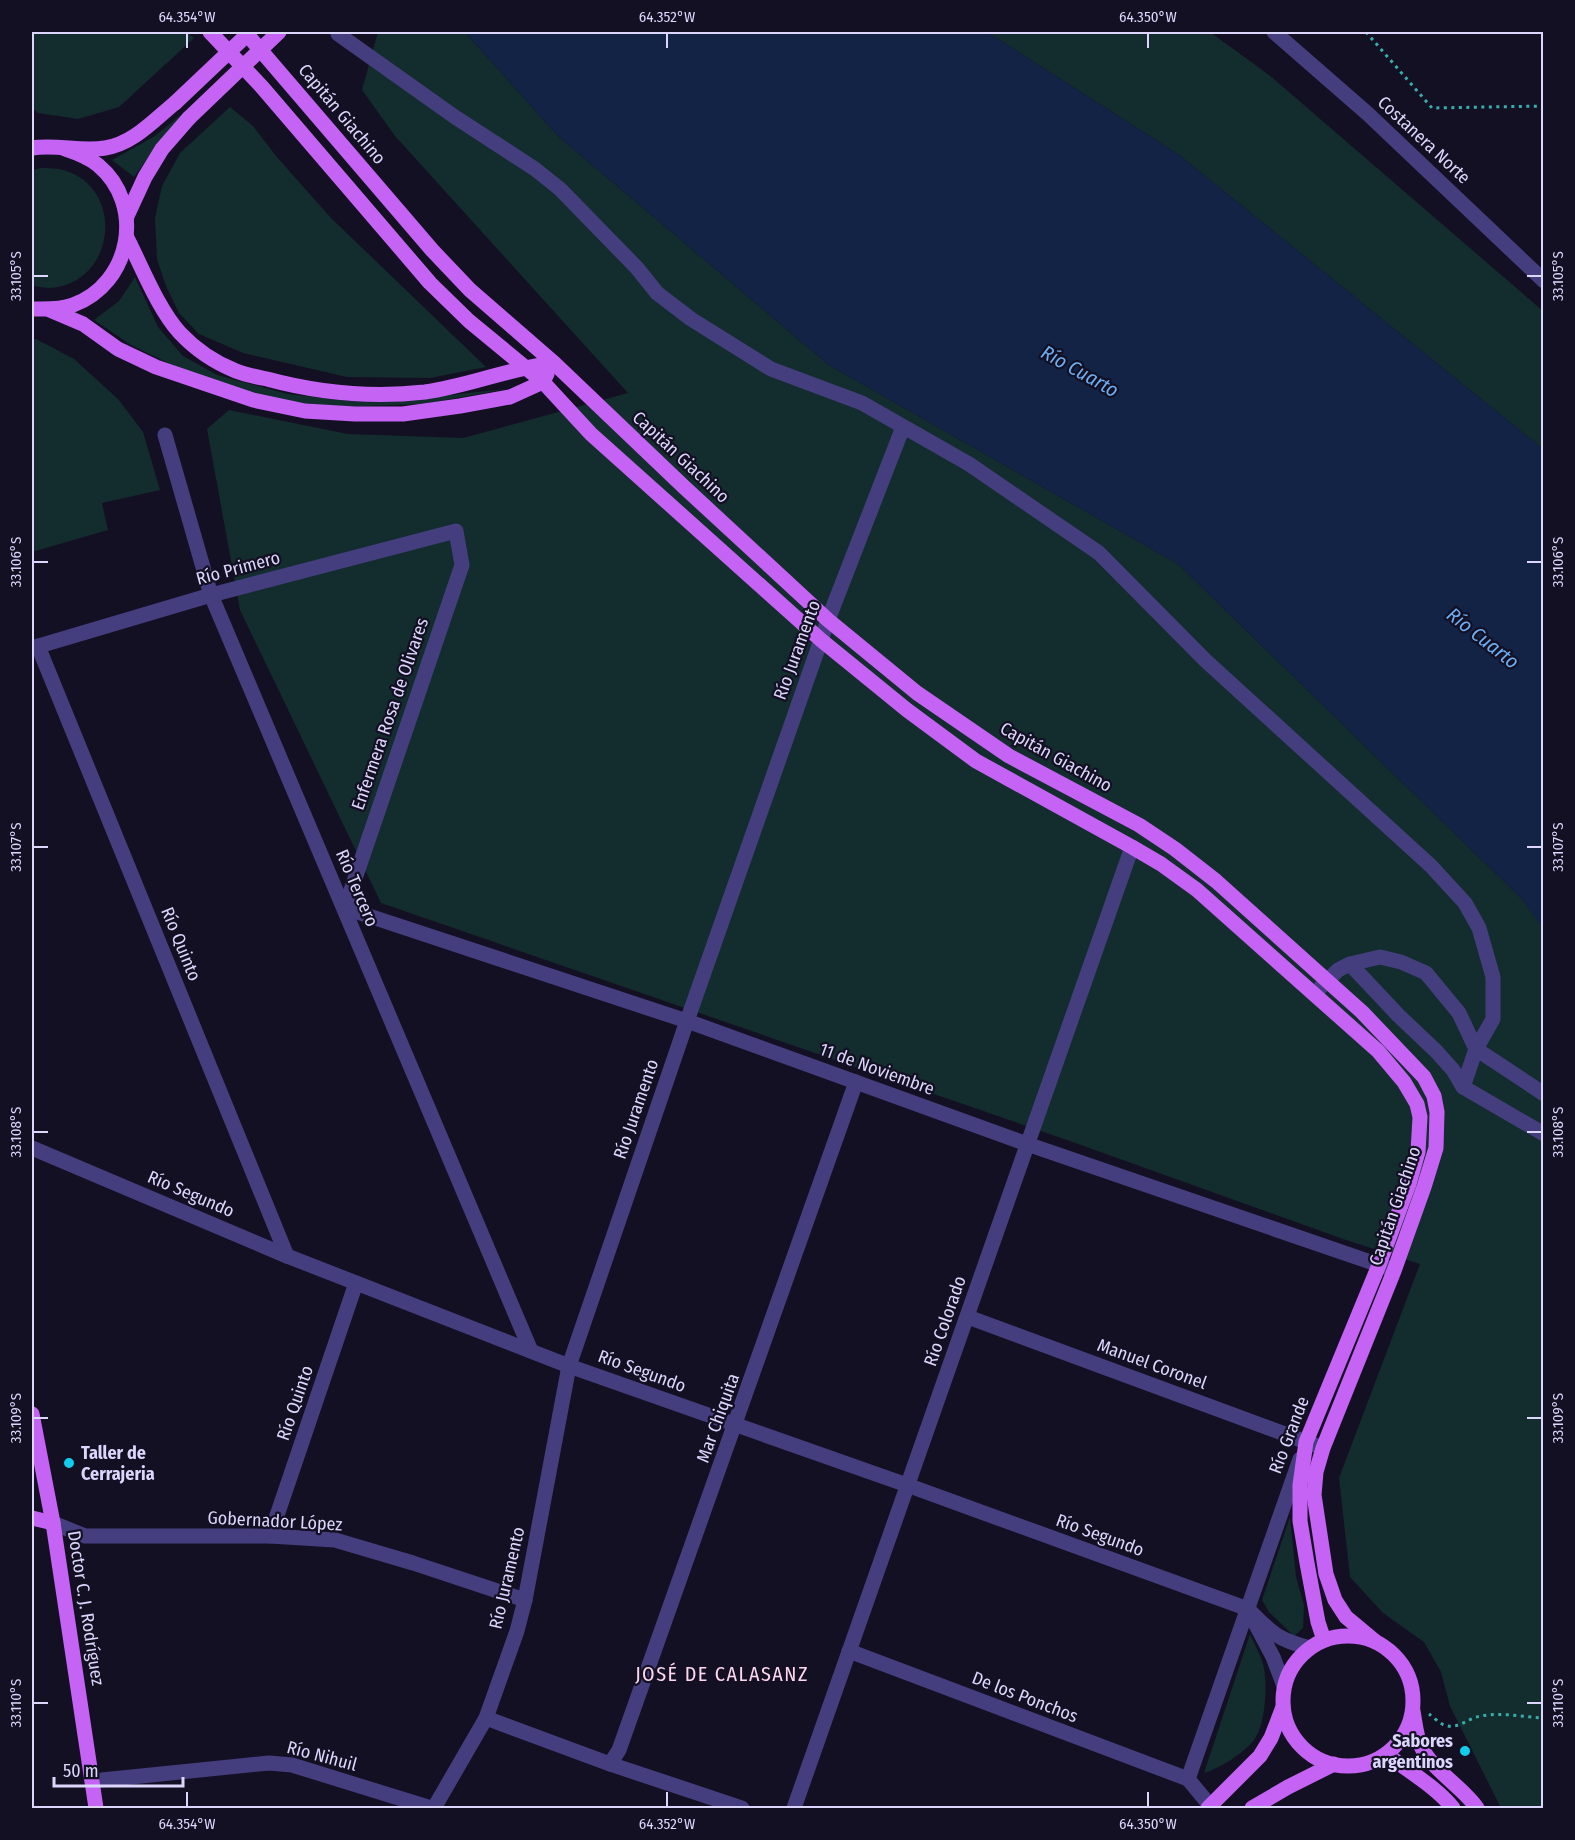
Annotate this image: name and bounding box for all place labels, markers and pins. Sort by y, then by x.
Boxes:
place label: Taller de Cerrajeria [81,1442,155,1485]
marker: Taller de Cerrajeria [62,1456,76,1470]
place label: Sabores argentinos [1373,1730,1453,1773]
marker: Sabores argentinos [1458,1744,1472,1758]

